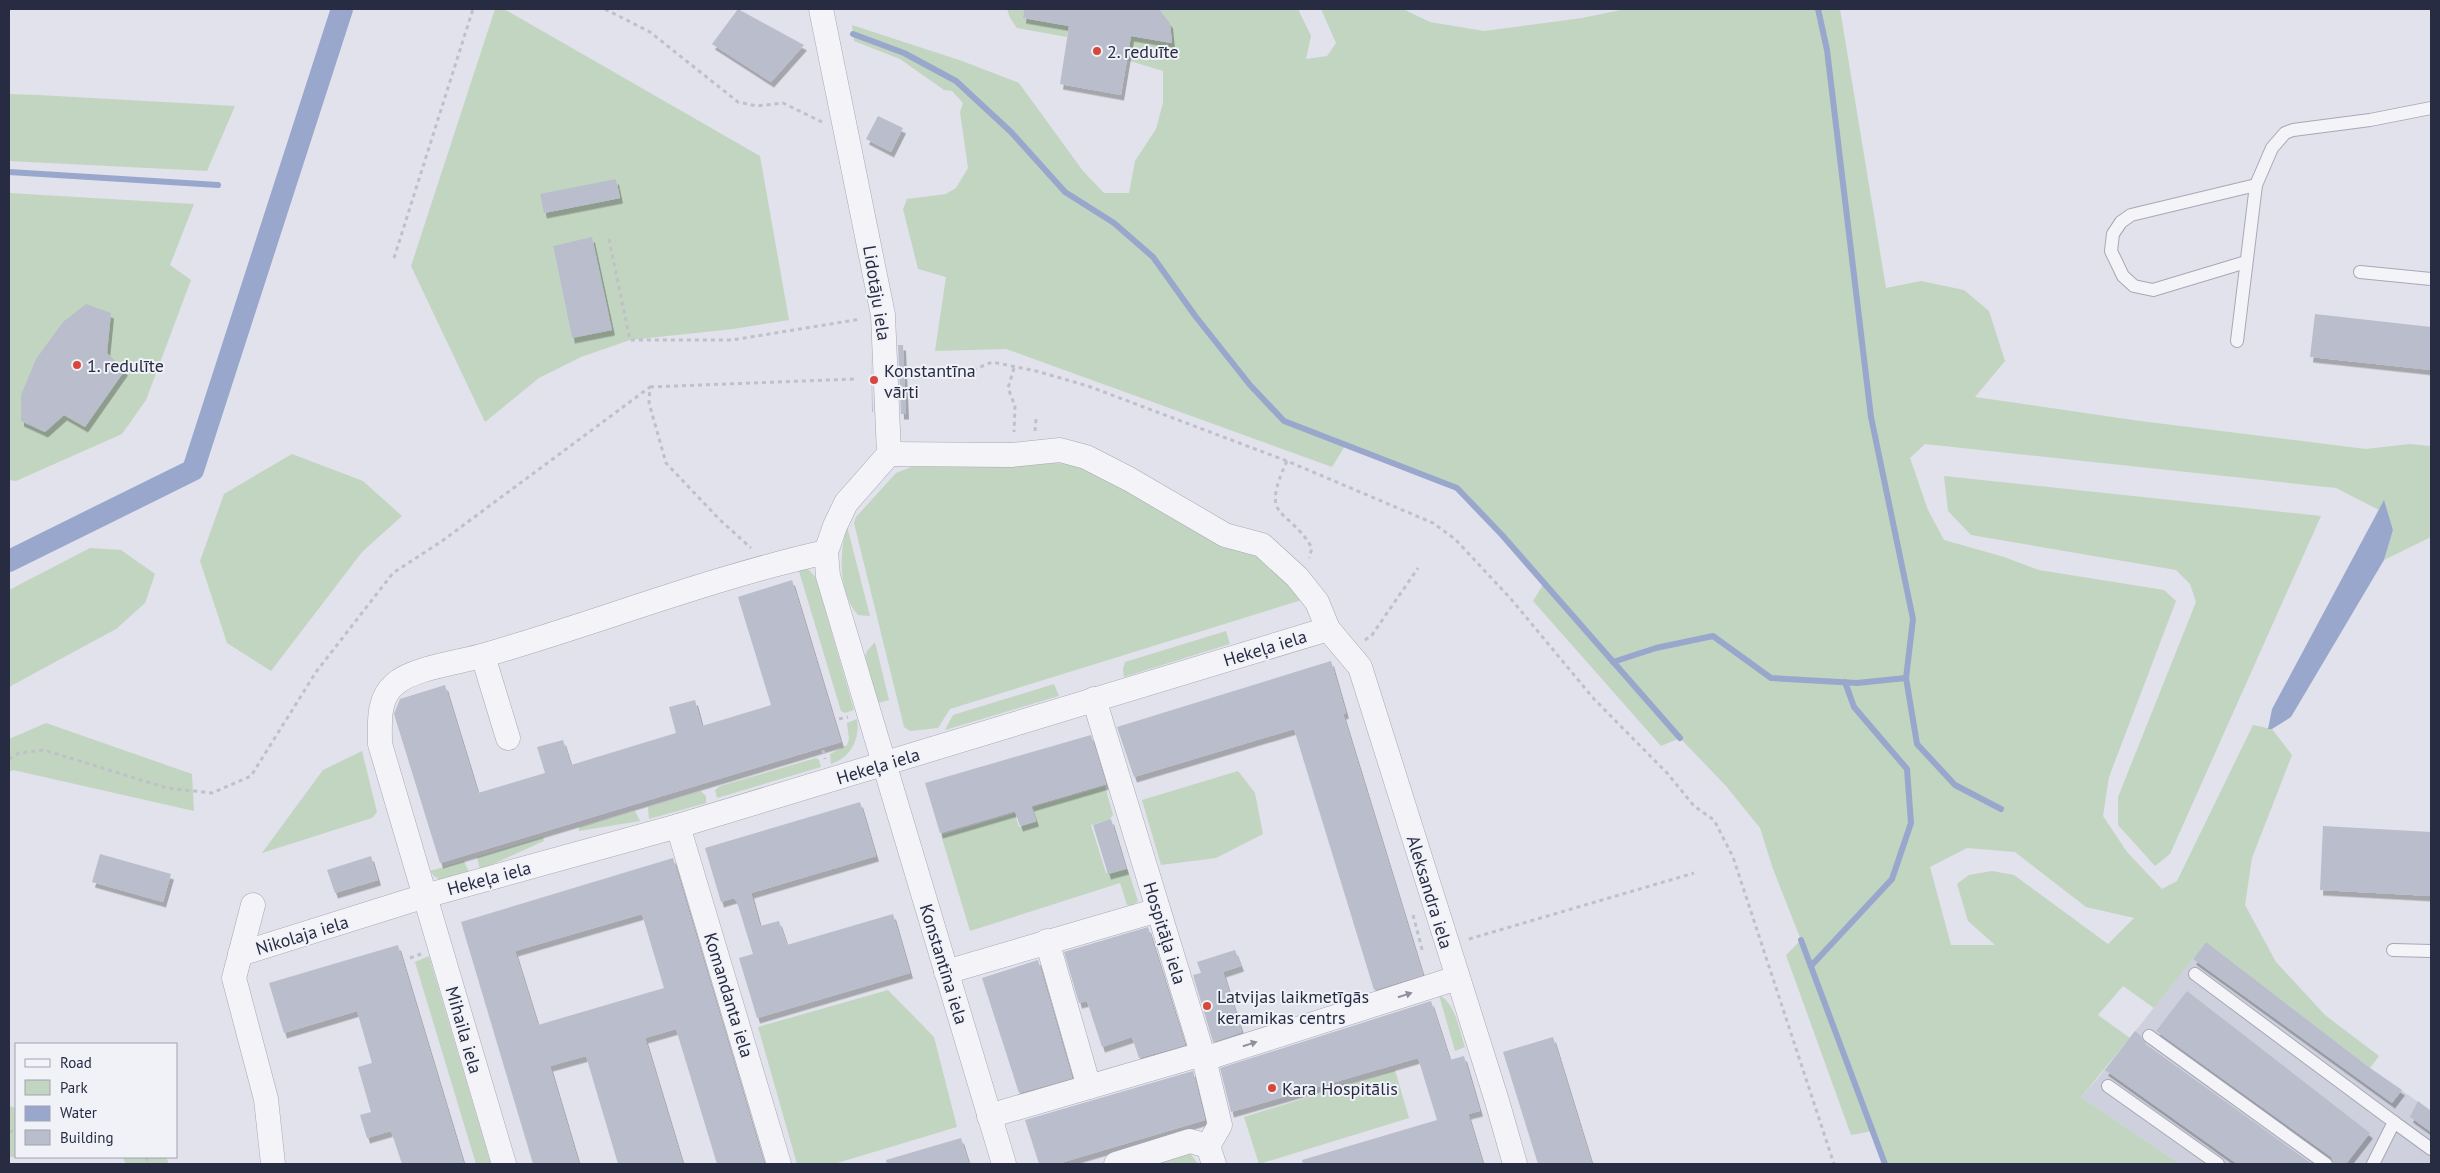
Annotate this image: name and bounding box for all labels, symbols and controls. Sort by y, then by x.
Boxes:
place label: 2. reduīte [1107,40,1179,63]
marker: 2. reduīte [1091,45,1103,57]
street label: Lidotāju iela [858,244,896,342]
place label: 1. redulīte [87,354,164,377]
marker: 1. redulīte [71,359,83,371]
place label: Konstantīna vārti [884,359,976,403]
marker: Konstantīna vārti [868,374,880,386]
street label: Hekeļa iela [1221,624,1309,672]
street label: Hekeļa iela [834,742,922,790]
street label: Aleksandra iela [1402,832,1458,952]
street label: Hekeļa iela [445,856,533,900]
street label: Hospitāļa iela [1138,879,1192,987]
street label: Konstantīna iela [915,901,973,1027]
street label: Nikolaja iela [253,910,351,960]
street label: Komandanta iela [699,930,759,1060]
street label: Mihaila iela [441,984,487,1076]
place label: Latvijas laikmetīgās keramikas centrs [1217,985,1369,1029]
one-way arrow [1398,990,1413,998]
marker: Latvijas laikmetīgās keramikas centrs [1201,1000,1213,1012]
one-way arrow [1243,1040,1258,1048]
legend [15,1043,178,1158]
text: Road [60,1053,92,1072]
place label: Kara Hospitālis [1282,1077,1398,1100]
text: Park [60,1078,88,1097]
marker: Kara Hospitālis [1266,1082,1278,1094]
text: Water [60,1103,97,1122]
text: Building [60,1128,114,1147]

